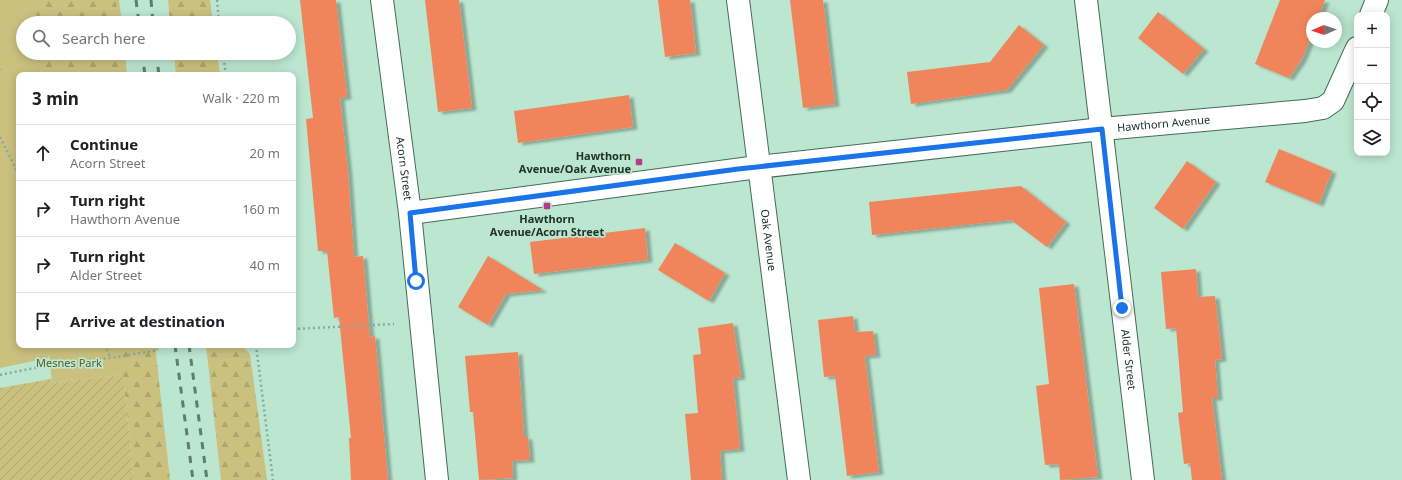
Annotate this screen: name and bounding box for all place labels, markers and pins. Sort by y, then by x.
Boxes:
place label: Hawthorn Avenue/Oak Avenue [519,148,631,176]
marker: Hawthorn Avenue/Oak Avenue [634,157,644,167]
marker: Hawthorn Avenue/Acorn Street [542,201,552,211]
place label: Hawthorn Avenue/Acorn Street [490,211,604,239]

